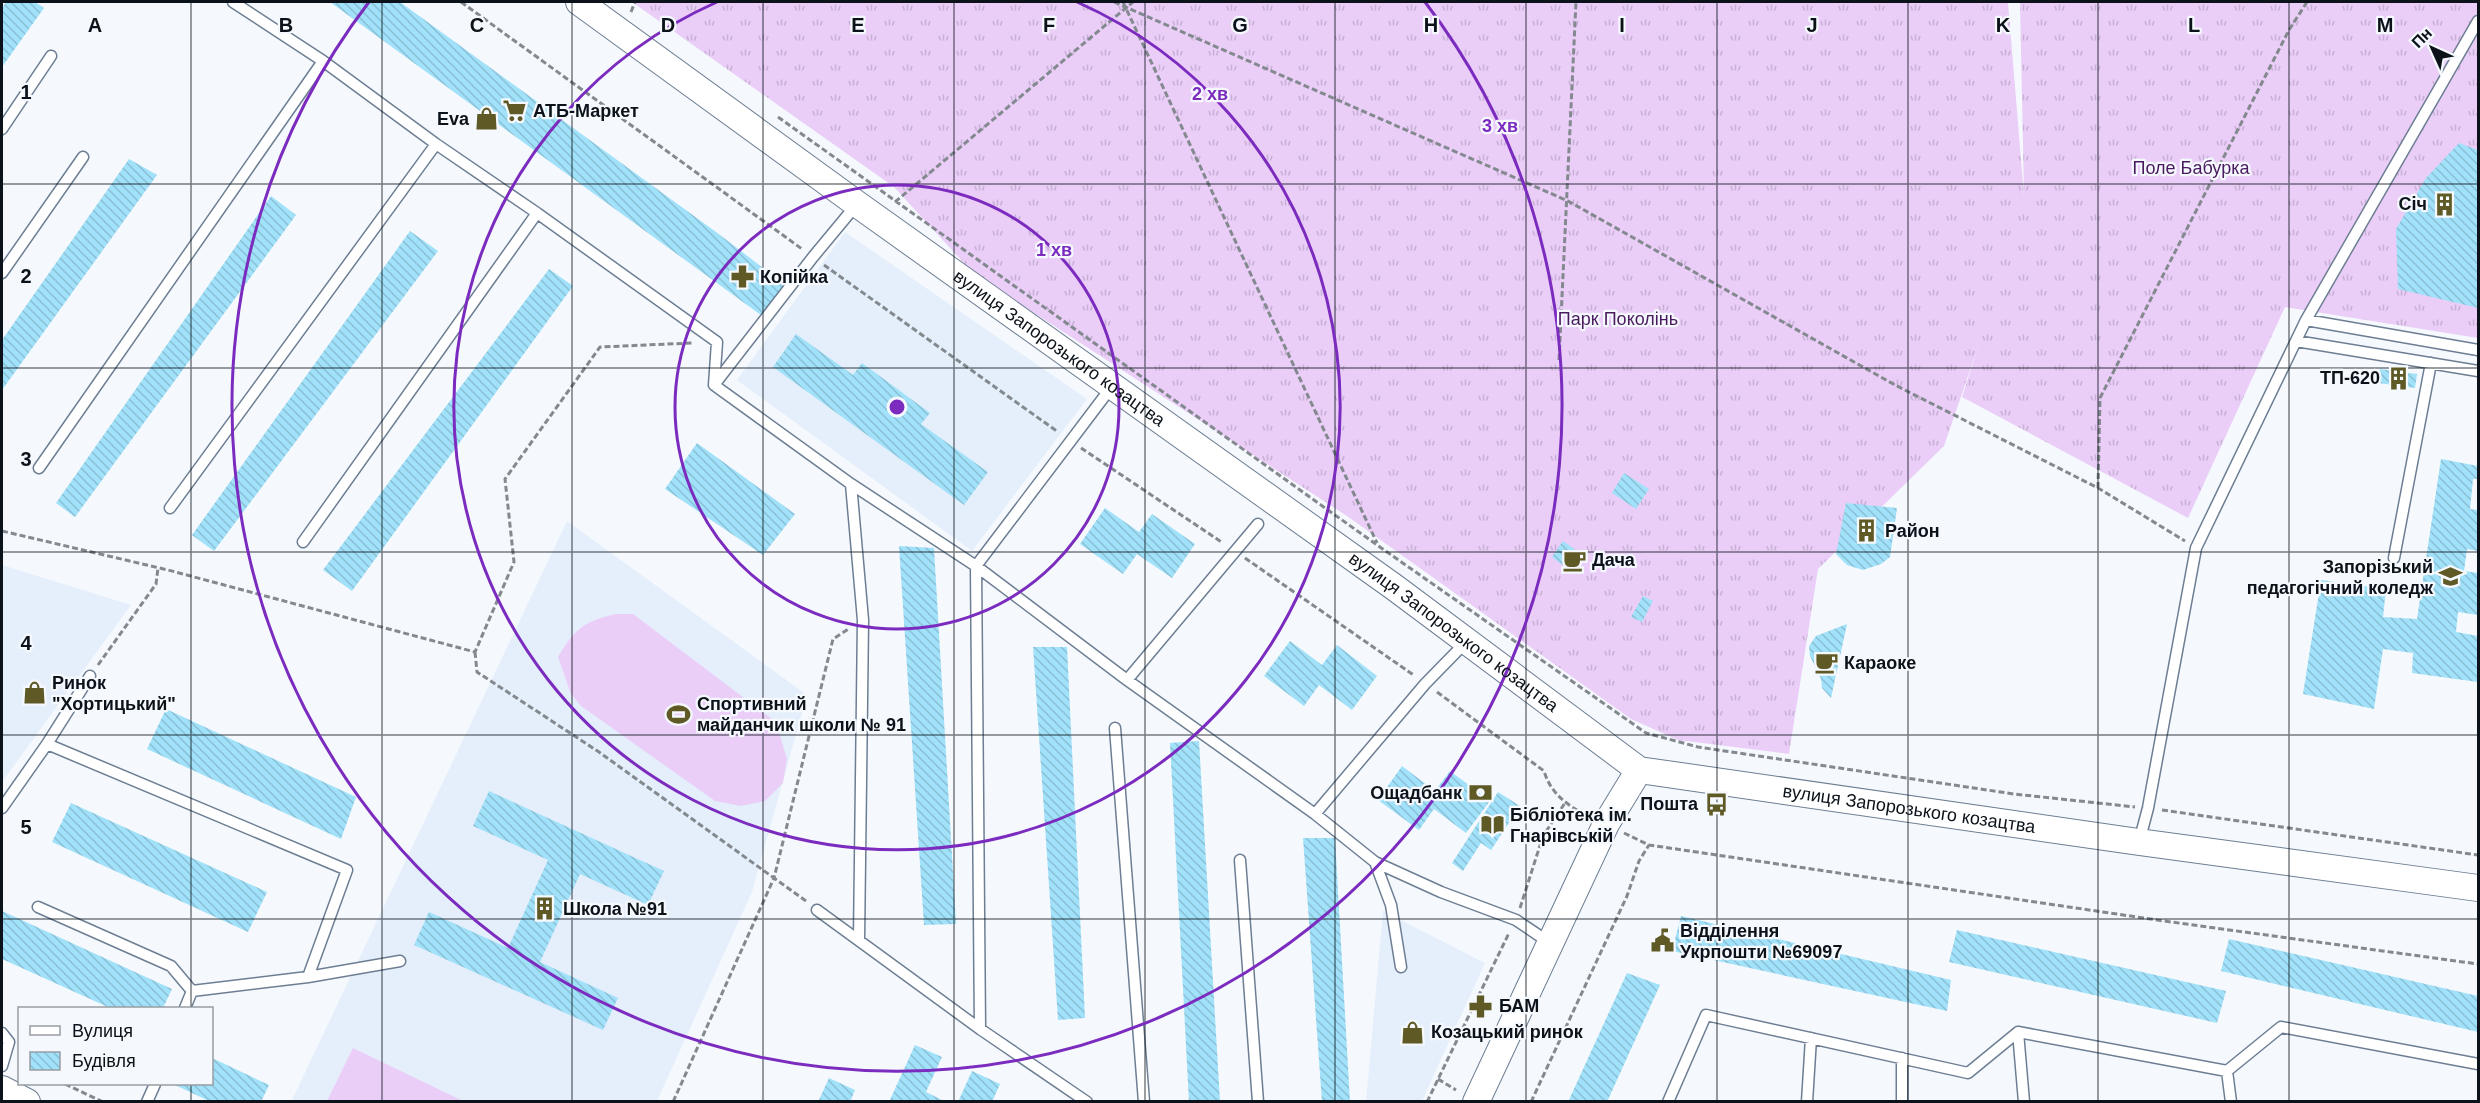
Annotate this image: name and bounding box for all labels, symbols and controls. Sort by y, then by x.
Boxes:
text: A [88,14,102,36]
text: B [279,14,293,36]
text: C [470,14,484,36]
text: D [661,14,675,36]
text: E [851,14,865,36]
text: F [1043,14,1055,36]
text: G [1232,14,1248,36]
text: H [1424,14,1438,36]
text: I [1619,14,1625,36]
text: J [1806,14,1818,36]
text: K [1996,14,2011,36]
text: L [2188,14,2200,36]
text: M [2377,14,2393,36]
north arrow [2402,18,2462,78]
text: Пн [2408,24,2435,51]
text: 1 [20,81,32,103]
text: 2 хв [1192,84,1228,104]
supermarket icon: АТБ-Маркет [502,98,528,124]
place label: АТБ-Маркет [533,101,639,121]
shop icon: Eva [474,106,500,132]
place label: Eva [437,109,470,129]
text: 3 хв [1482,116,1518,136]
park label: Поле Бабурка [2133,158,2250,178]
building icon: Січ [2432,191,2458,217]
place label: Січ [2399,194,2427,214]
text: 1 хв [1036,240,1072,260]
pharmacy icon: Копійка [729,264,755,290]
text: 2 [20,265,32,287]
street label: вулиця Запорозького козацтва [950,266,1170,431]
place label: Копійка [760,267,829,287]
park label: Парк Поколінь [1558,309,1678,329]
building icon: ТП-620 [2385,365,2411,391]
place label: ТП-620 [2320,368,2380,388]
centre of rings [887,397,907,417]
text: 3 [20,448,32,470]
building icon: Район [1854,518,1880,544]
place label: Район [1885,521,1940,541]
cafe icon: Дача [1561,547,1587,573]
street label: вулиця Запорозького козацтва [1345,548,1563,717]
place label: Дача [1592,550,1636,570]
place label: Запорізький педагогічний коледж [2247,557,2433,598]
school or university icon: Запорізький педагогічний коледж [2438,564,2464,590]
text: 4 [20,632,32,654]
cafe icon: Караоке [1813,650,1839,676]
place label: Караоке [1844,653,1916,673]
place label: Ринок "Хортицький" [52,673,176,714]
shop icon: Ринок "Хортицький" [21,680,47,706]
place label: Спортивний майданчик школи № 91 [697,694,906,735]
sports icon: Спортивний майданчик школи № 91 [666,701,692,727]
bank icon: Ощадбанк [1467,780,1493,806]
street label: вулиця Запорозького козацтва [1782,781,2038,837]
place label: Ощадбанк [1370,783,1463,803]
bus stop icon: Пошта [1703,791,1729,817]
place label: Пошта [1640,794,1699,814]
place label: Бібліотека ім. Гнарівській [1510,805,1632,846]
library icon: Бібліотека ім. Гнарівській [1479,812,1505,838]
text: 5 [20,816,32,838]
building icon: Школа №91 [532,896,558,922]
place label: Школа №91 [563,899,667,919]
place label: Відділення Укрпошти №69097 [1680,921,1842,962]
public building icon: Відділення Укрпошти №69097 [1649,928,1675,954]
pharmacy icon: БАМ [1468,993,1494,1019]
place label: БАМ [1499,996,1539,1016]
legend [18,1007,213,1085]
shop icon: Козацький ринок [1400,1019,1426,1045]
text: Вулиця [72,1021,133,1041]
place label: Козацький ринок [1431,1022,1584,1042]
text: Будівля [72,1051,136,1071]

